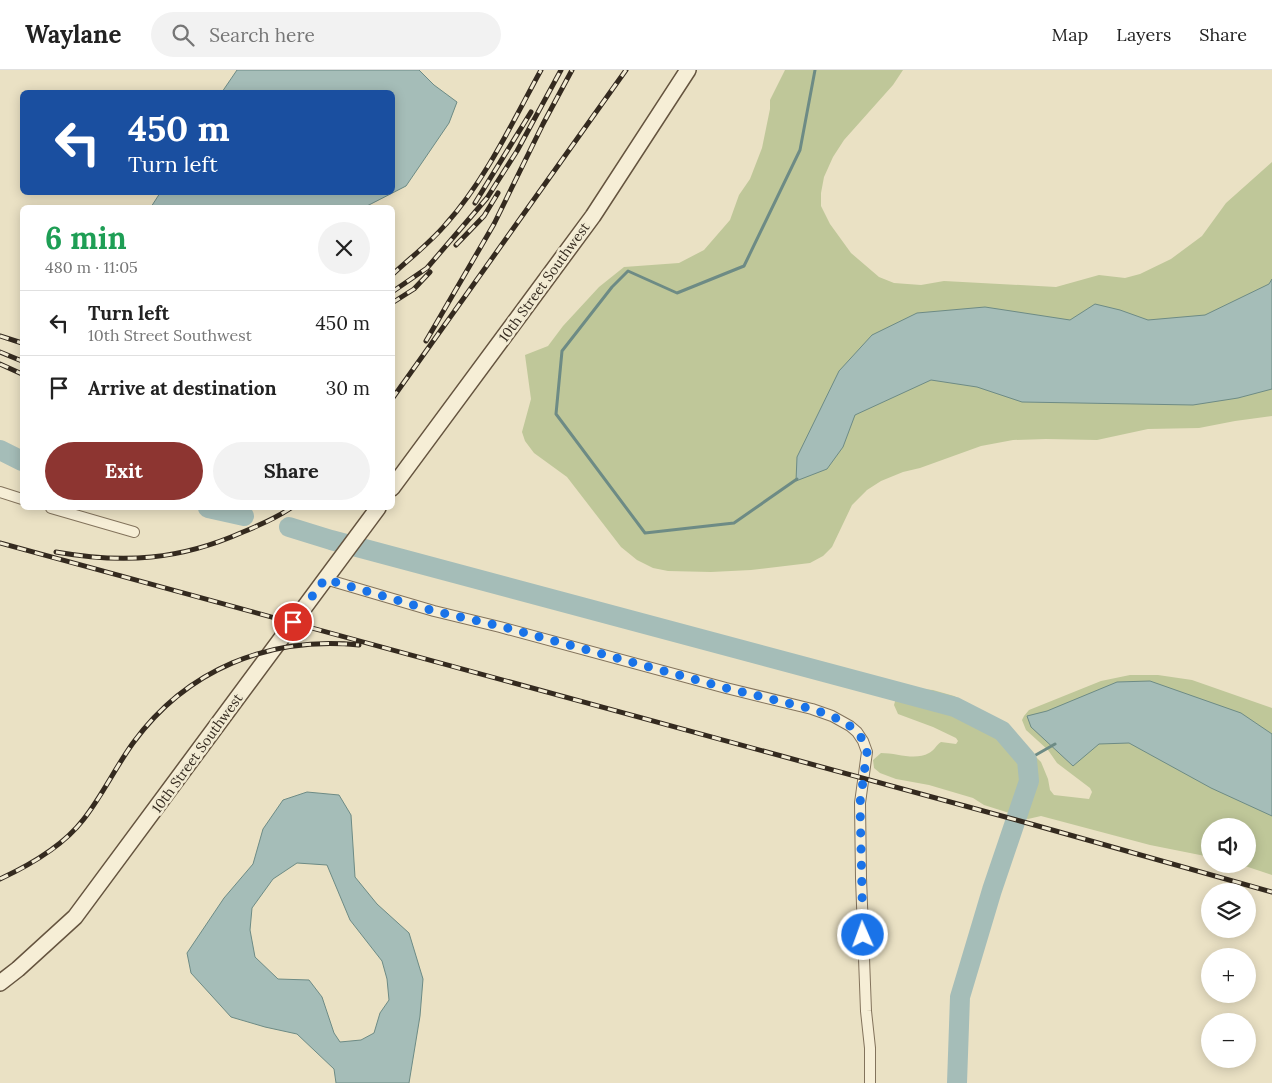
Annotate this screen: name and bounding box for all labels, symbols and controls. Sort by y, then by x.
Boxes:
search box [151,12,501,57]
text: Waylane [25,19,121,50]
icon: search [169,21,197,49]
text: Search here [209,23,315,47]
text: Map [1052,23,1088,46]
text: Layers [1116,23,1171,46]
text: Share [1199,23,1247,46]
text: 450 m [128,106,230,151]
icon: left [45,110,110,175]
text: Turn left [128,150,218,178]
street label: 10th Street Southwest [495,218,594,345]
text: 6 min [45,219,127,257]
button: close [318,222,370,274]
text: 480 m · 11:05 [45,257,138,277]
text: Turn left [88,301,169,325]
icon: left [45,309,73,337]
text: 450 m [316,311,370,335]
text: 10th Street Southwest [88,325,252,345]
icon: arrive [45,374,73,402]
text: Arrive at destination [88,376,277,400]
text: 30 m [326,376,370,400]
button: Exit [45,442,203,500]
button: Share [213,442,370,500]
pin [272,601,314,643]
icon: arrive [279,608,307,636]
street label: 10th Street Southwest [148,689,247,816]
map controls [1201,818,1256,1068]
button: sound [1201,818,1256,873]
button: layers [1201,883,1256,938]
position arrow [836,908,888,960]
button: + [1201,948,1256,1003]
button: − [1201,1013,1256,1068]

